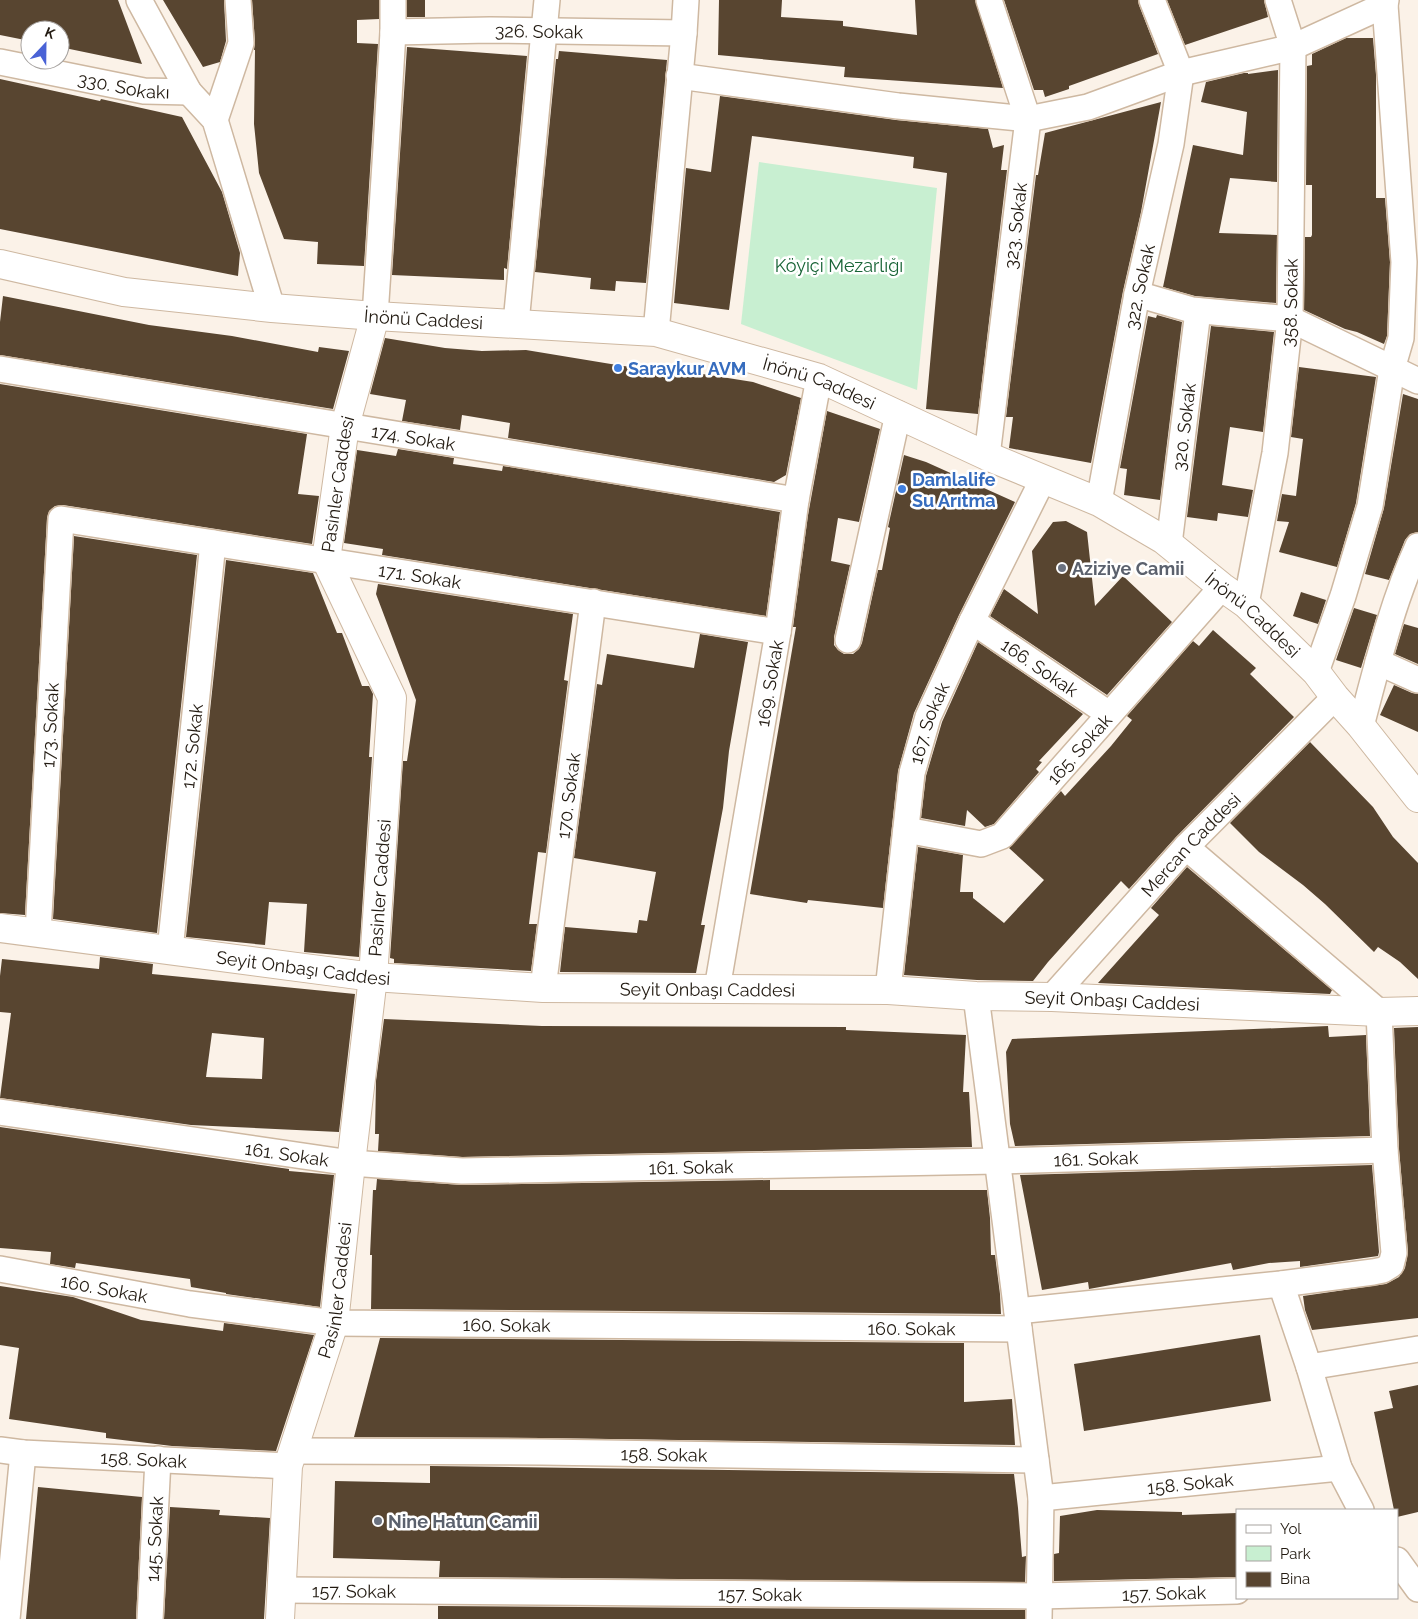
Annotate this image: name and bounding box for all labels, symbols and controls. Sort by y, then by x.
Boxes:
north arrow [20,20,70,70]
street label: 326. Sokak [495,20,584,42]
text: K [43,24,58,42]
street label: 330. Sokakı [76,67,170,102]
street label: 323. Sokak [999,181,1031,270]
street label: 322. Sokak [1120,241,1159,331]
park label: Köyiçi Mezarlığı [775,255,903,276]
street label: 358. Sokak [1276,258,1301,348]
street label: İnönü Caddesi [363,305,484,333]
street label: İnönü Caddesi [761,352,879,413]
place label: Saraykur AVM [628,358,746,379]
marker: Saraykur AVM [612,362,624,374]
street label: 320. Sokak [1168,381,1200,472]
street label: Pasinler Caddesi [317,413,358,554]
street label: 174. Sokak [370,420,457,454]
place label: Damlalife Su Arıtma [912,469,996,511]
marker: Damlalife Su Arıtma [896,483,908,495]
place label: Aziziye Camii [1072,558,1184,579]
street label: 171. Sokak [377,559,463,593]
marker: Aziziye Camii [1056,562,1068,574]
street label: İnönü Caddesi [1201,568,1305,662]
street label: 166. Sokak [998,634,1083,701]
street label: 169. Sokak [751,638,787,728]
street label: 167. Sokak [905,678,953,766]
street label: 173. Sokak [37,682,62,769]
street label: 172. Sokak [177,702,207,790]
street label: 165. Sokak [1042,709,1116,788]
street label: 170. Sokak [552,751,584,840]
street label: Mercan Caddesi [1136,788,1244,901]
street label: Pasinler Caddesi [364,818,394,957]
street label: Seyit Onbaşı Caddesi [215,946,391,989]
street label: Seyit Onbaşı Caddesi [620,978,795,1000]
street label: Seyit Onbaşı Caddesi [1024,986,1200,1014]
street label: 161. Sokak [244,1137,331,1170]
street label: 161. Sokak [1053,1146,1139,1170]
street label: 161. Sokak [648,1155,734,1178]
street label: Pasinler Caddesi [313,1221,355,1361]
street label: 160. Sokak [59,1270,150,1307]
street label: 160. Sokak [462,1314,551,1335]
street label: 160. Sokak [867,1317,956,1339]
street label: 158. Sokak [620,1443,708,1465]
street label: 158. Sokak [100,1446,188,1472]
street label: 158. Sokak [1146,1468,1235,1498]
street label: 145. Sokak [141,1495,167,1583]
legend [1236,1509,1398,1599]
place label: Nine Hatun Camii [388,1511,538,1532]
marker: Nine Hatun Camii [372,1515,384,1527]
text: Yol [1280,1520,1302,1538]
text: Park [1280,1545,1311,1563]
text: Bina [1280,1570,1310,1588]
street label: 157. Sokak [312,1580,397,1601]
street label: 157. Sokak [1121,1581,1207,1604]
street label: 157. Sokak [718,1583,803,1605]

